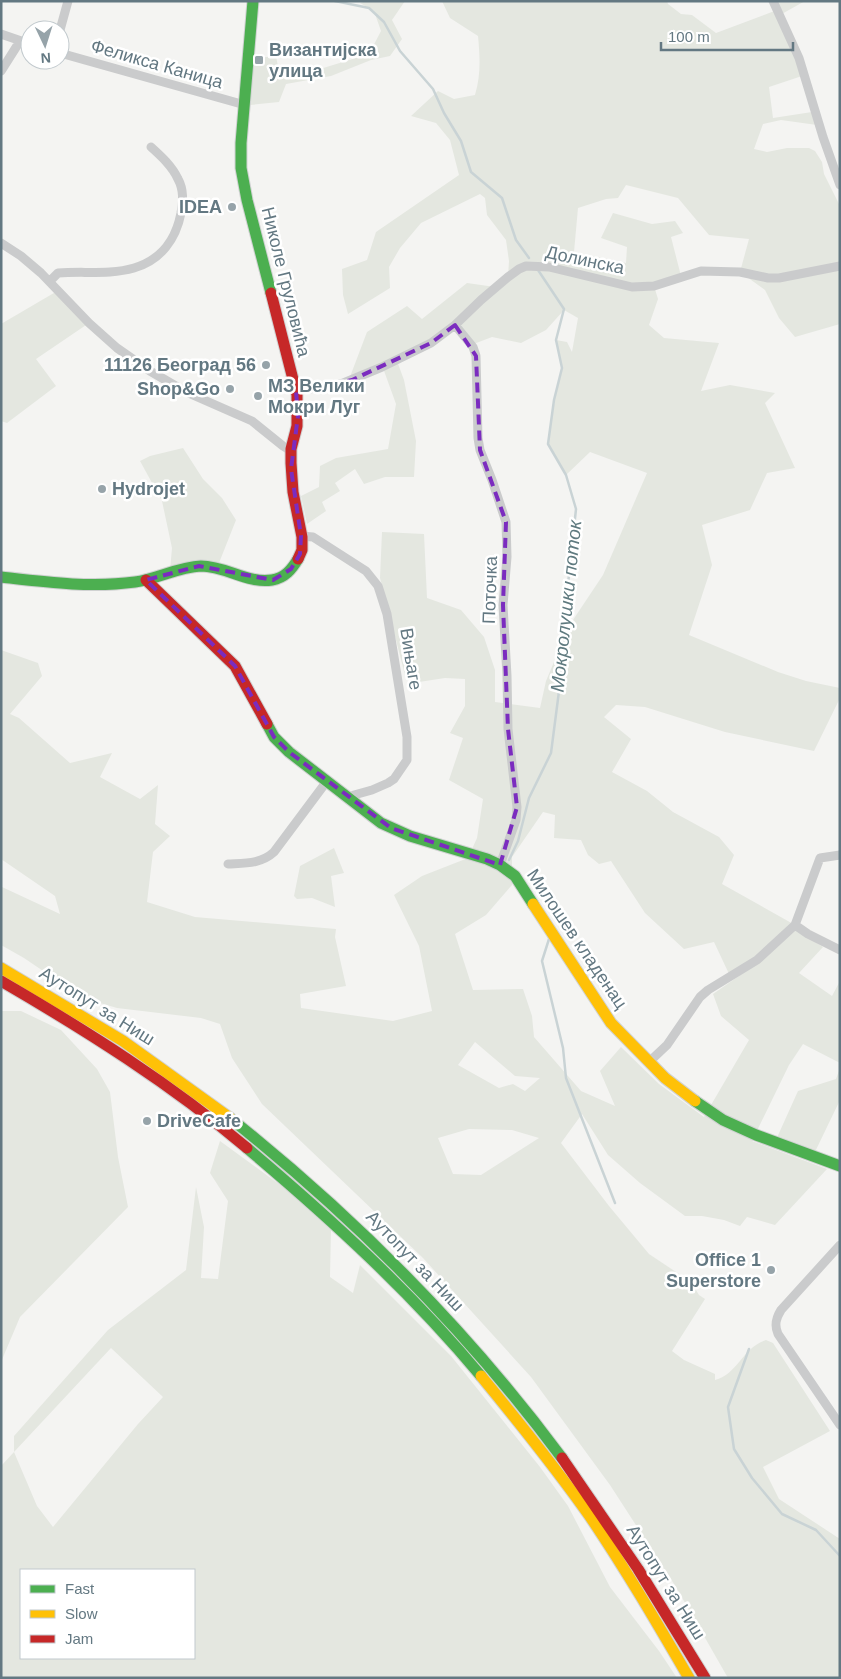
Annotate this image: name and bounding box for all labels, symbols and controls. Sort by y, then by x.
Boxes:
north arrow [20,20,70,70]
scale bar [661,20,794,52]
text: 100 m [668,28,710,45]
street label: Феликса Каница [89,36,226,93]
place label: Византијска улица [269,40,378,81]
text: N [40,50,52,66]
marker: Византијска улица [253,54,265,66]
place label: IDEA [179,197,222,217]
marker: IDEA [226,201,238,213]
street label: Николе Груловића [258,205,315,360]
street label: Долинска [544,242,627,278]
place label: 11126 Београд 56 [104,355,256,375]
marker: 11126 Београд 56 [260,359,272,371]
place label: МЗ Велики Мокри Луг [268,376,365,417]
place label: Shop&Go [137,379,220,399]
marker: Shop&Go [224,383,236,395]
marker: МЗ Велики Мокри Луг [252,390,264,402]
place label: Hydrojet [112,479,185,499]
marker: Hydrojet [96,483,108,495]
water label: Мокролушки поток [547,518,586,693]
street label: Поточка [479,555,501,624]
street label: Вињаге [396,626,426,692]
street label: Милошев кладенац [523,865,631,1013]
street label: Аутопут за Ниш [36,963,158,1049]
place label: DriveCafe [157,1111,241,1131]
marker: DriveCafe [141,1115,153,1127]
street label: Аутопут за Ниш [362,1207,468,1315]
place label: Office 1 Superstore [666,1250,761,1291]
marker: Office 1 Superstore [765,1264,777,1276]
street label: Аутопут за Ниш [623,1521,709,1643]
legend [20,1569,195,1659]
text: Fast [65,1580,95,1597]
text: Slow [65,1605,98,1622]
text: Jam [65,1630,93,1647]

